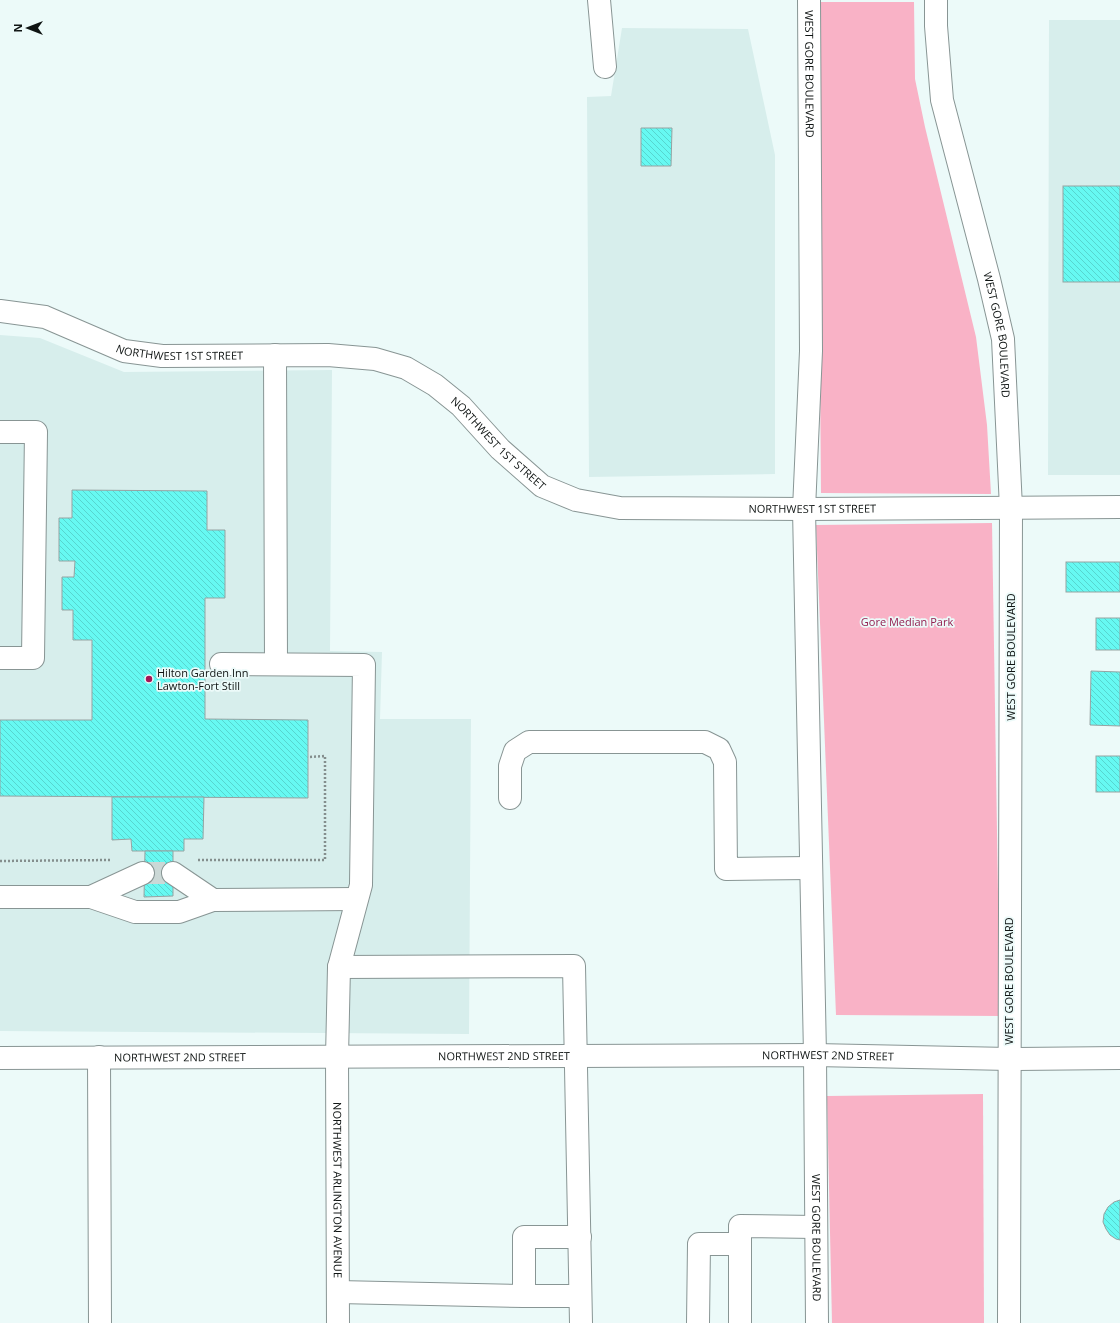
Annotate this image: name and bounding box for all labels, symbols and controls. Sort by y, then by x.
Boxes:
north arrow [8,8,48,48]
street label: WEST GORE BOULEVARD [802,10,818,138]
text: N [10,24,25,32]
street label: WEST GORE BOULEVARD [980,270,1014,398]
street label: NORTHWEST 1ST STREET [114,340,243,363]
street label: NORTHWEST 1ST STREET [448,393,549,493]
street label: NORTHWEST 1ST STREET [748,501,876,516]
street label: WEST GORE BOULEVARD [1003,593,1018,721]
park label: Gore Median Park [861,614,953,629]
place label: Hilton Garden Inn Lawton-Fort Still [157,665,249,693]
marker: Hilton Garden Inn Lawton-Fort Still [144,674,154,684]
street label: WEST GORE BOULEVARD [1001,917,1016,1045]
street label: NORTHWEST 2ND STREET [762,1047,894,1064]
street label: NORTHWEST 2ND STREET [438,1048,570,1063]
street label: NORTHWEST 2ND STREET [114,1049,246,1065]
street label: NORTHWEST ARLINGTON AVENUE [330,1102,346,1278]
street label: WEST GORE BOULEVARD [809,1174,825,1302]

